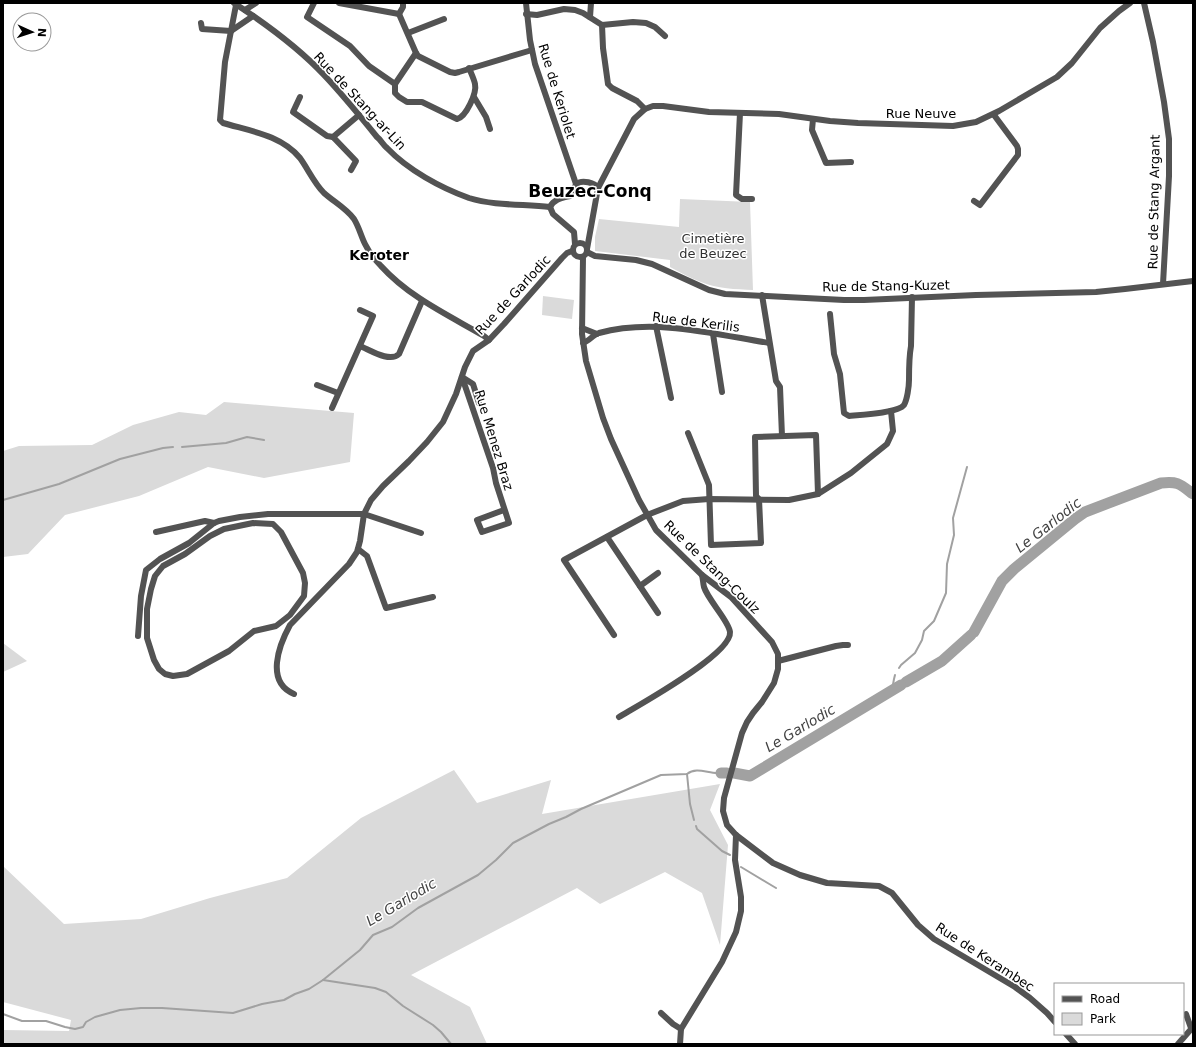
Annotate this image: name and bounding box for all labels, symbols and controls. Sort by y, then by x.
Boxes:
north arrow [12,12,52,52]
text: N [35,28,48,37]
street label: Rue de Keriolet [535,42,579,140]
street label: Rue de Stang-ar-Lin [311,49,409,153]
street label: Rue Neuve [886,106,956,121]
street label: Rue de Stang Argant [1145,135,1163,269]
district label: Beuzec-Conq [528,181,652,201]
park label: Cimetière de Beuzec [679,231,747,261]
district label: Keroter [349,247,409,263]
street label: Rue de Garlodic [472,252,554,338]
street label: Rue de Stang-Kuzet [822,277,950,295]
street label: Rue de Kerilis [651,309,741,335]
street label: Rue Menez Braz [472,388,516,492]
water label: Le Garlodic [1012,494,1084,556]
street label: Rue de Stang-Coulz [661,517,763,617]
water label: Le Garlodic [762,701,838,755]
water label: Le Garlodic [363,875,439,929]
street label: Rue de Kerambec [933,920,1037,994]
legend [1054,983,1184,1035]
text: Road [1090,992,1120,1006]
text: Park [1090,1012,1116,1026]

